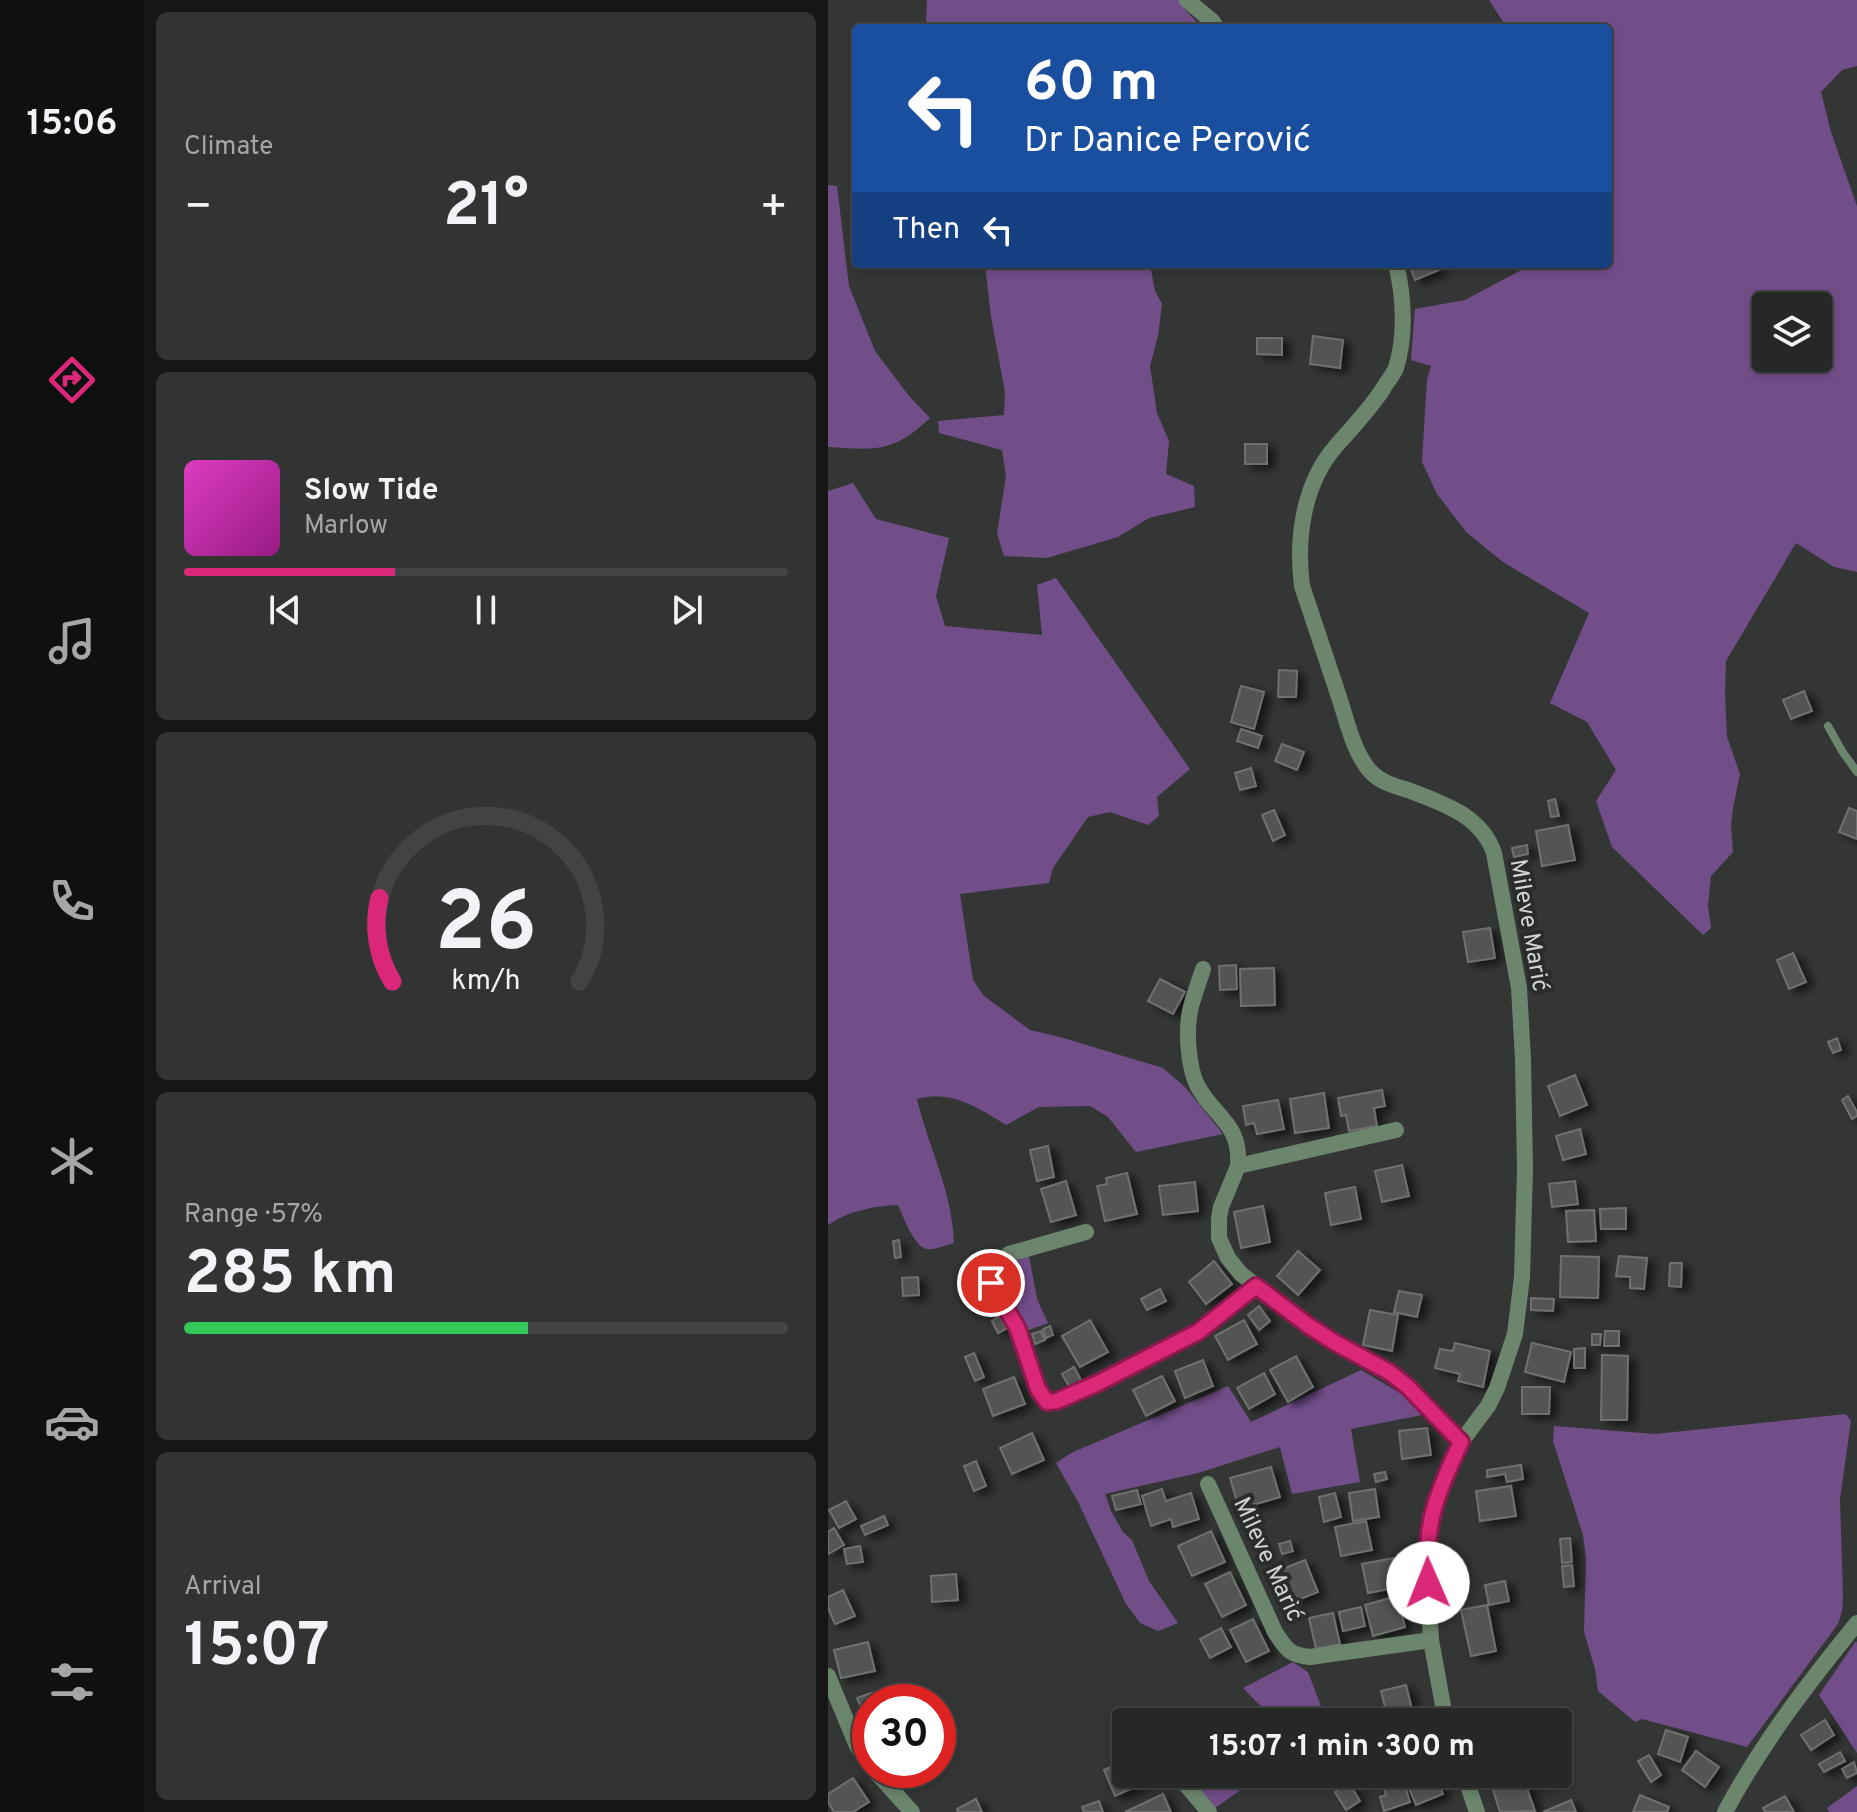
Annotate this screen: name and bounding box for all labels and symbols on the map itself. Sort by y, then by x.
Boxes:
street label: Mileve Marić [1502,857,1554,994]
pin [957,1249,1025,1317]
street label: Mileve Marić [1225,1493,1309,1627]
position arrow [1386,1541,1470,1625]
speed limit sign: 30 [852,1684,956,1788]

